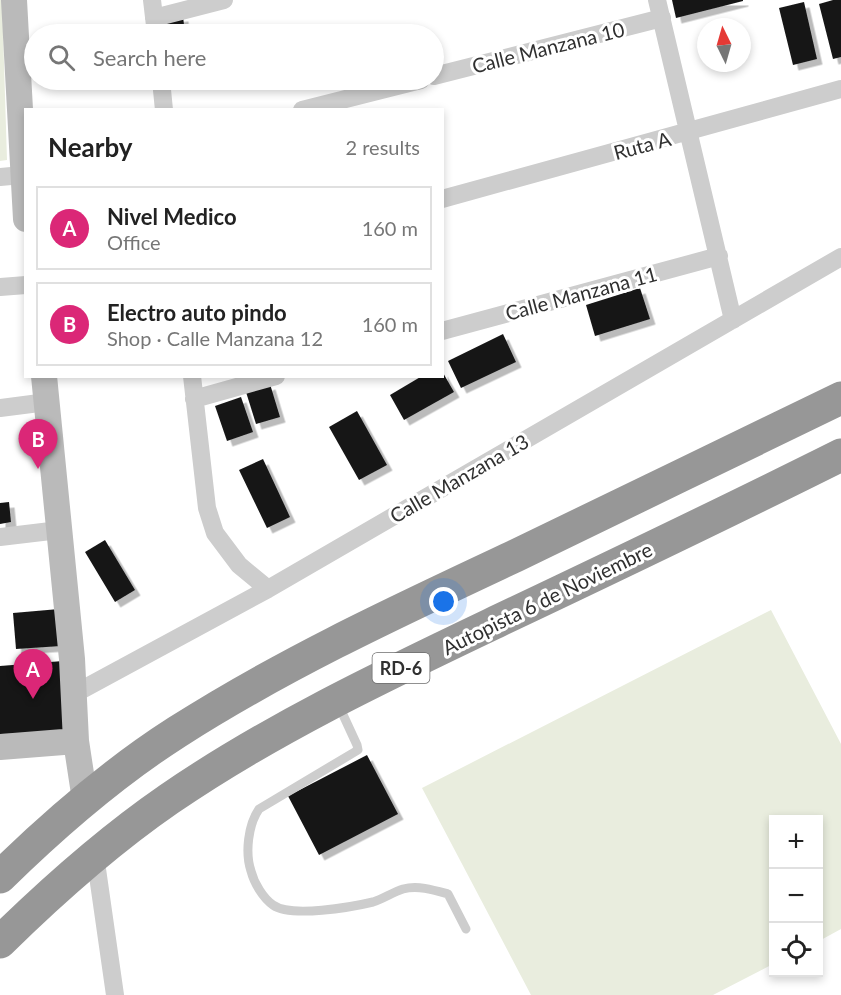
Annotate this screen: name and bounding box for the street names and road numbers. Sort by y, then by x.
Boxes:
street label: Calle Manzana 10 [469,16,627,78]
street label: Ruta A [611,126,674,164]
street label: Calle Manzana 11 [502,261,660,325]
street label: Calle Manzana 13 [385,429,533,527]
street label: Autopista 6 de Noviembre [438,537,656,659]
road number: RD-6 [372,653,430,683]

